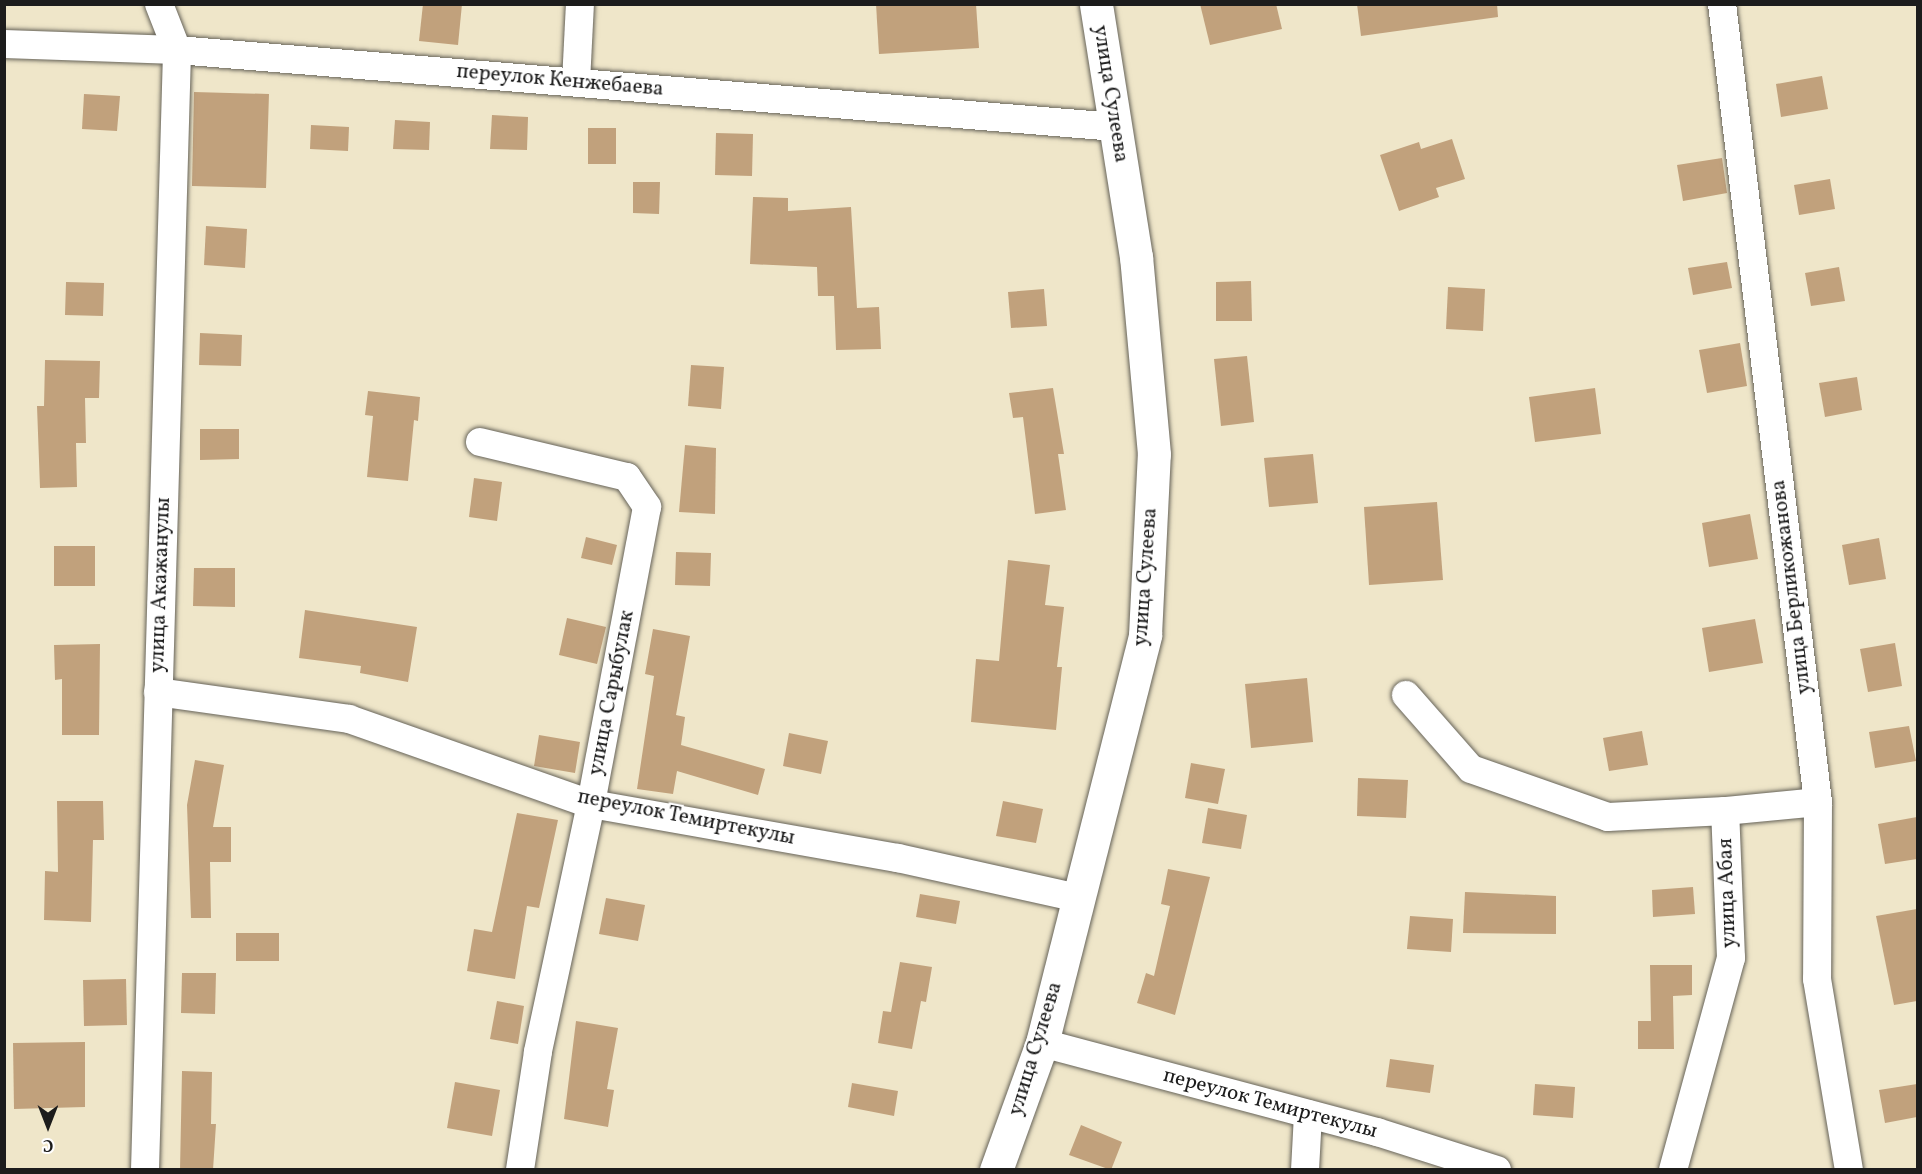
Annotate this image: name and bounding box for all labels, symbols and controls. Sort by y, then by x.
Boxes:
street label: улица Сулеева [1087,24,1133,164]
street label: переулок Кенжебаева [455,59,665,103]
street label: улица Берликожанова [1766,478,1818,696]
street label: улица Акажанулы [145,497,177,673]
street label: улица Сулеева [1129,507,1163,647]
street label: улица Сарыбулак [584,608,640,778]
street label: переулок Темиртекулы [575,785,797,851]
street label: улица Абая [1713,838,1743,948]
street label: улица Сулеева [1004,979,1068,1119]
street label: переулок Темиртекулы [1160,1063,1380,1145]
north arrow [18,1096,78,1156]
text: С [43,1133,53,1155]

